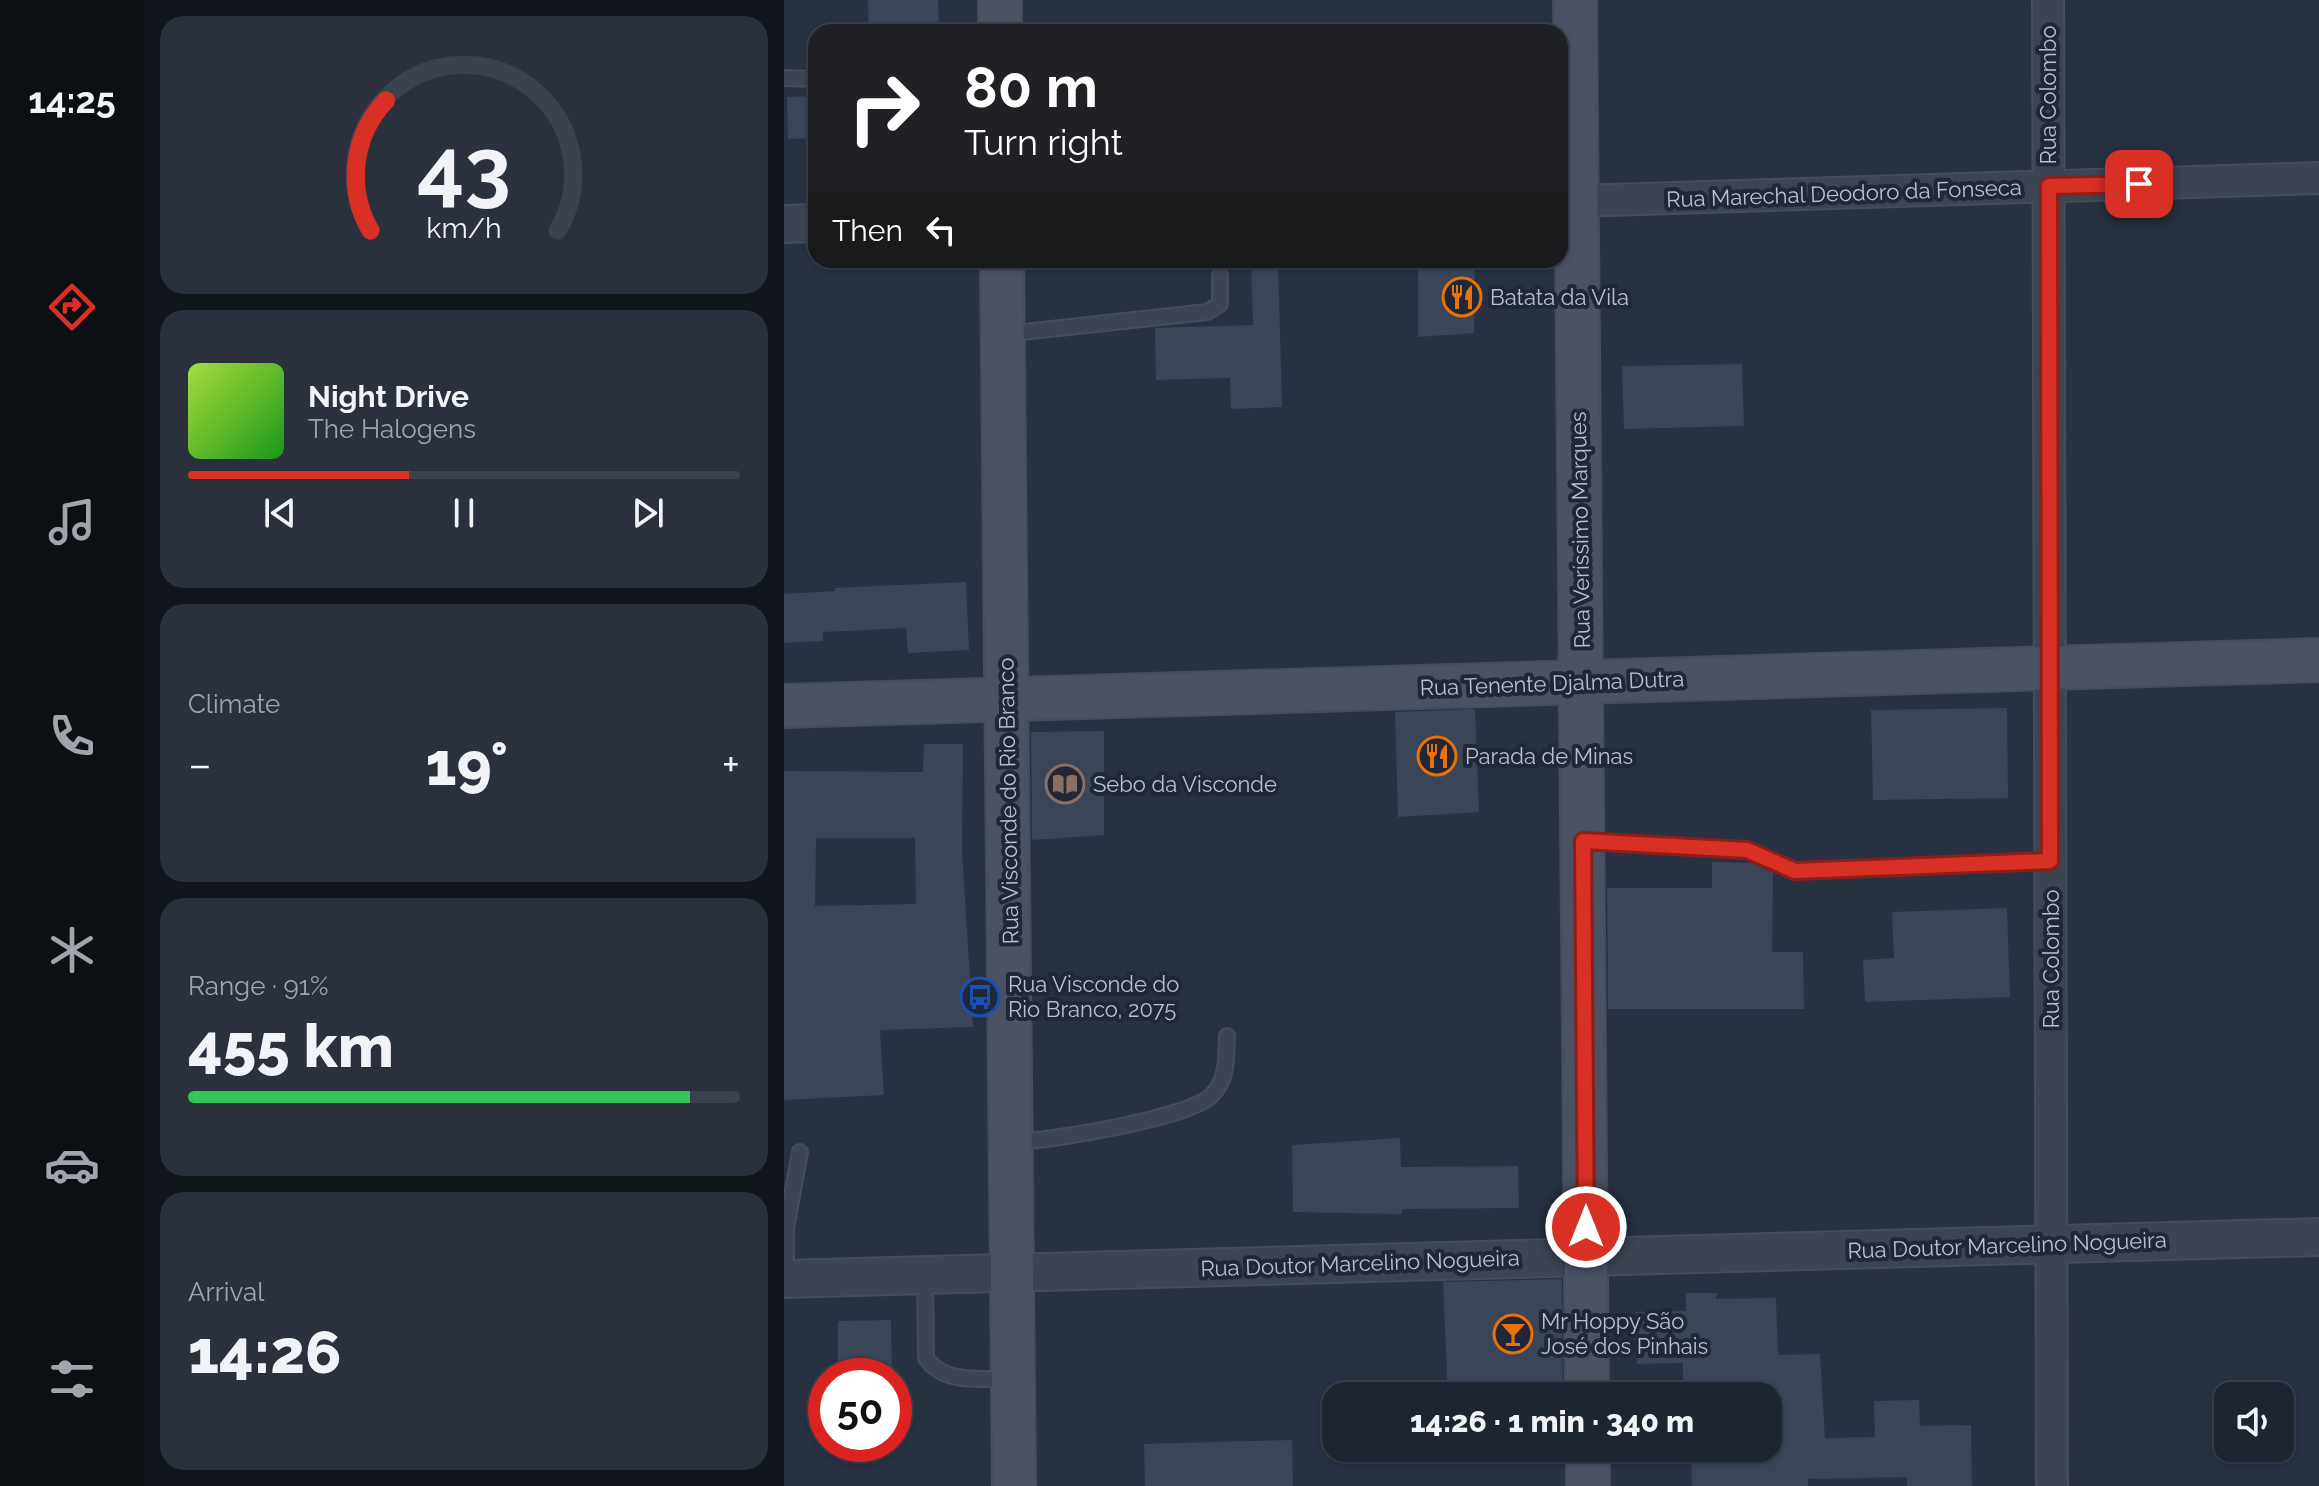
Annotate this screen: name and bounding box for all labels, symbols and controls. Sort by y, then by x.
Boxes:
street label: Rua Colombo [2035,25,2061,165]
text: 80 m [964,54,1098,120]
icon: right [832,56,936,160]
text: 14:25 [28,79,116,121]
text: 43 [417,119,511,216]
text: Turn right [964,121,1123,163]
pin [2105,150,2173,218]
icon: arrive [2117,162,2161,206]
street label: Rua Marechal Deodoro da Fonseca [1666,174,2022,212]
icon: left [919,208,963,252]
text: km/h [426,211,502,245]
text: Then [832,213,903,248]
restaurant icon: Batata da Vila [1441,276,1483,318]
icon: directions [44,279,100,335]
place label: Batata da Vila [1490,284,1629,310]
text: Night Drive [308,379,469,414]
street label: Rua Veríssimo Marques [1565,411,1595,649]
text: The Halogens [308,414,476,444]
icon: previous [258,491,302,535]
icon: pause [442,491,486,535]
icon: next [626,491,670,535]
icon: music [44,494,100,550]
street label: Rua Visconde do Rio Branco [992,657,1024,945]
street label: Rua Tenente Djalma Dutra [1419,665,1685,701]
text: Climate [188,689,280,719]
icon: phone [44,708,100,764]
text: 19° [426,729,508,799]
restaurant icon: Parada de Minas [1416,735,1458,777]
text: − [188,739,212,790]
text: + [722,739,740,790]
place label: Parada de Minas [1465,743,1633,769]
library icon: Sebo da Visconde [1044,763,1086,805]
place label: Sebo da Visconde [1093,771,1277,797]
street label: Rua Colombo [2038,889,2064,1029]
icon: climate [44,922,100,978]
text: Range · 91% [188,971,329,1001]
place label: Rua Visconde do Rio Branco, 2075 [1008,971,1179,1022]
bus stop icon: Rua Visconde do Rio Branco, 2075 [959,976,1001,1018]
text: 455 km [188,1011,394,1081]
icon: car [44,1137,100,1193]
position arrow [1544,1185,1628,1269]
street label: Rua Doutor Marcelino Nogueira [1847,1226,2167,1264]
street label: Rua Doutor Marcelino Nogueira [1200,1244,1520,1282]
text: Arrival [188,1277,264,1307]
place label: Mr Hoppy São José dos Pinhais [1541,1308,1708,1359]
bar icon: Mr Hoppy São José dos Pinhais [1492,1313,1534,1355]
text: 14:26 [188,1317,341,1387]
icon: filters [44,1351,100,1407]
speed limit sign: 50 [808,1358,912,1462]
map controls [2214,1382,2294,1462]
button: sound [2214,1382,2294,1462]
text: 14:26 · 1 min · 340 m [1410,1404,1694,1439]

